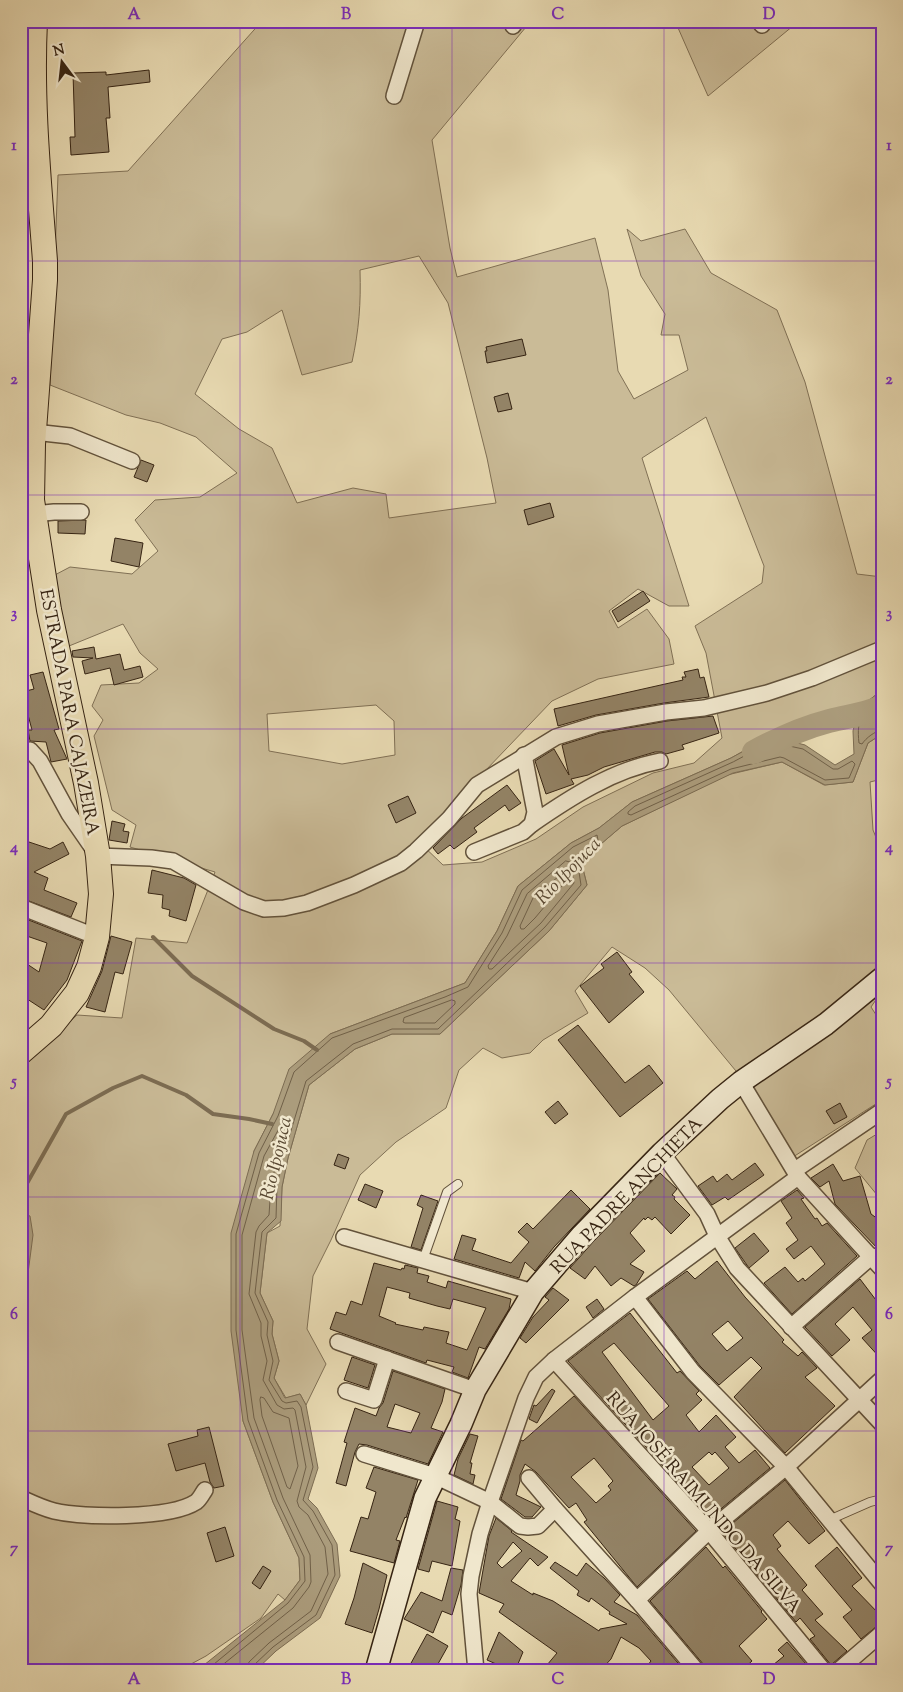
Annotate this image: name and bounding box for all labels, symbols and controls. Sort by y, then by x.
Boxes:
text: A [128,4,141,27]
text: B [341,4,351,27]
text: C [552,4,565,27]
text: D [763,4,776,27]
north arrow [38,38,88,88]
text: N [51,40,67,62]
text: 1 [11,135,17,158]
text: 1 [886,135,892,158]
text: 2 [10,369,18,392]
text: 2 [885,369,893,392]
street label: ESTRADA PARA CAJAZEIRA [31,587,105,838]
text: 3 [11,603,18,626]
text: 3 [886,603,893,626]
water label: Rio Ipojuca [530,832,608,911]
text: 4 [9,837,18,860]
text: 4 [884,837,893,860]
text: 5 [9,1071,17,1094]
text: 5 [884,1071,892,1094]
street label: RUA PADRE ANCHIETA [545,1112,710,1281]
water label: Rio Ipojuca [255,1114,300,1203]
text: 6 [10,1304,18,1327]
text: 6 [885,1304,893,1327]
street label: RUA JOSÉ RAIMUNDO DA SILVA [599,1387,806,1620]
text: 7 [10,1538,19,1561]
text: 7 [885,1538,894,1561]
text: A [128,1669,141,1692]
text: B [341,1669,351,1692]
text: C [552,1669,565,1692]
text: D [763,1669,776,1692]

